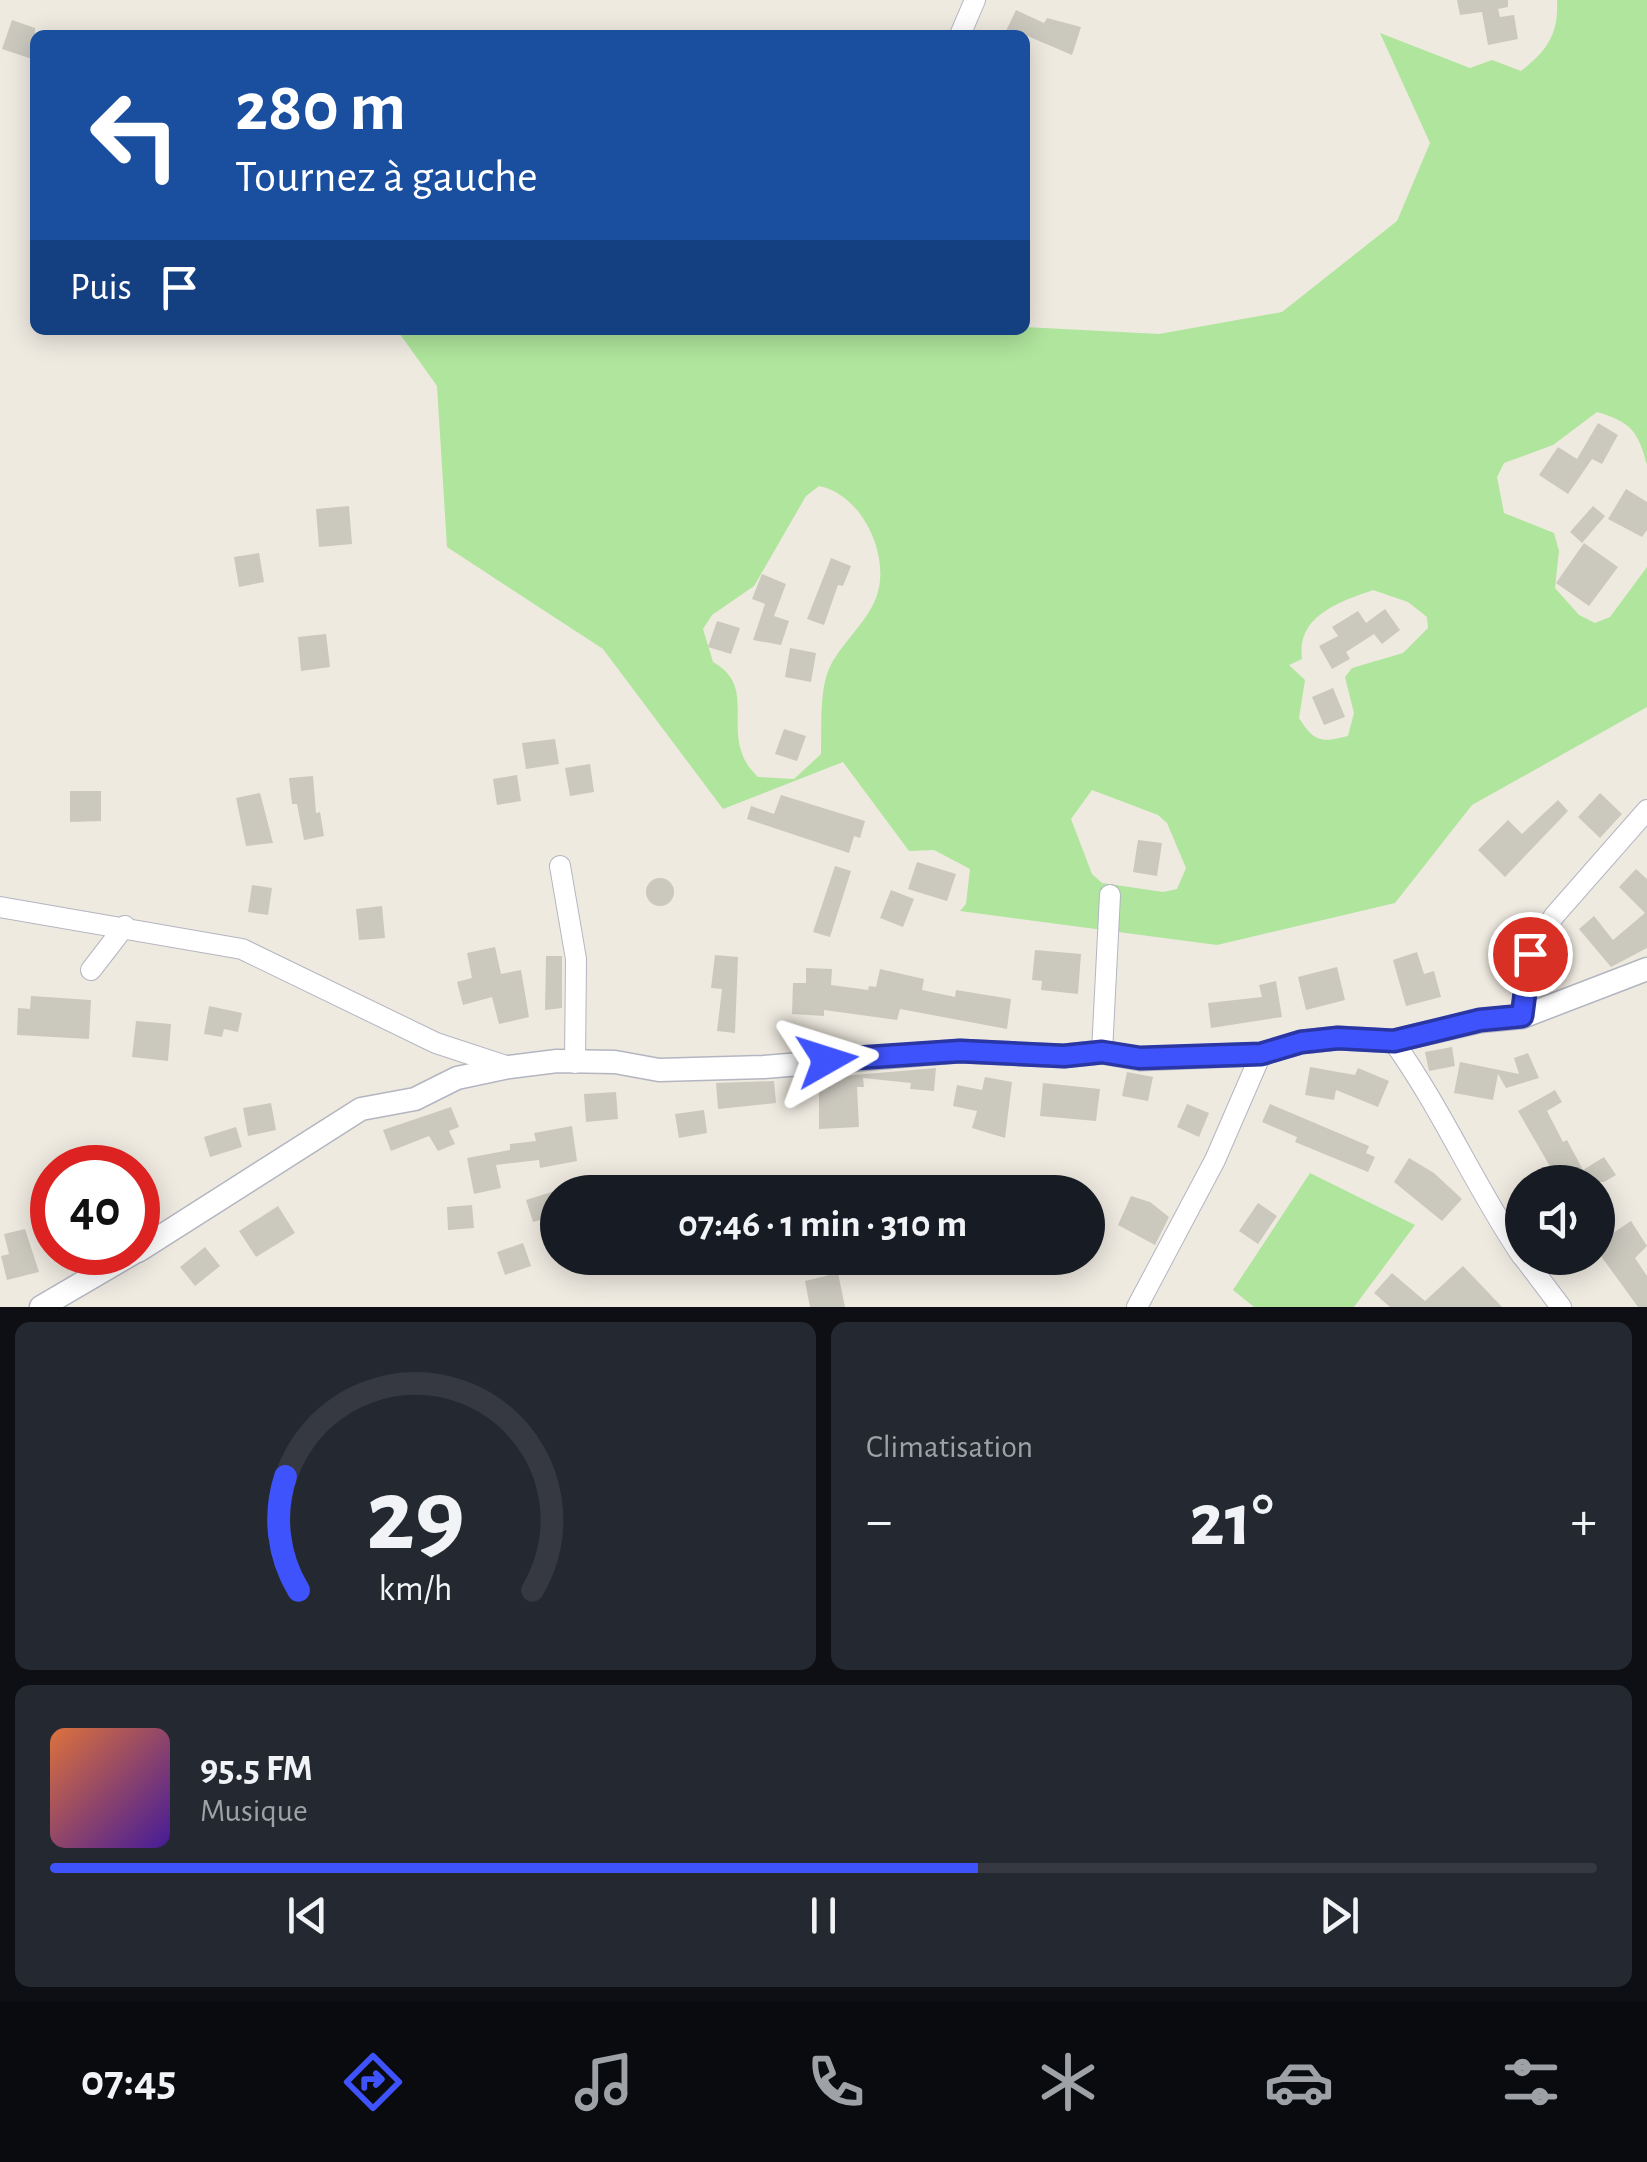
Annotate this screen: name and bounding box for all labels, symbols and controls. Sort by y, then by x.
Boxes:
icon: left [70,70,200,200]
text: 280 m [235,73,406,143]
text: Tournez à gauche [235,155,538,200]
icon: arrive [152,260,207,315]
text: Puis [70,269,132,307]
pin [1488,912,1573,997]
icon: arrive [1503,927,1558,982]
position arrow [775,1008,879,1112]
speed limit sign: 40 [30,1145,160,1275]
map controls [1505,1165,1615,1275]
button: sound [1505,1165,1615,1275]
text: 07:46 · 1 min · 310 m [678,1206,967,1244]
text: Climatisation [866,1431,1033,1463]
text: 29 [366,1465,465,1569]
text: 21° [1189,1484,1274,1559]
text: − [866,1494,892,1549]
text: + [1571,1494,1597,1549]
text: km/h [379,1571,452,1607]
text: 95.5 FM [200,1750,313,1788]
text: Musique [200,1795,308,1827]
icon: previous [280,1888,335,1943]
icon: pause [796,1888,851,1943]
icon: next [1312,1888,1367,1943]
icon: directions [338,2047,408,2117]
icon: music [569,2047,639,2117]
icon: phone [801,2047,871,2117]
icon: climate [1033,2047,1103,2117]
icon: car [1264,2047,1334,2117]
icon: filters [1496,2047,1566,2117]
text: 07:45 [81,2059,176,2104]

